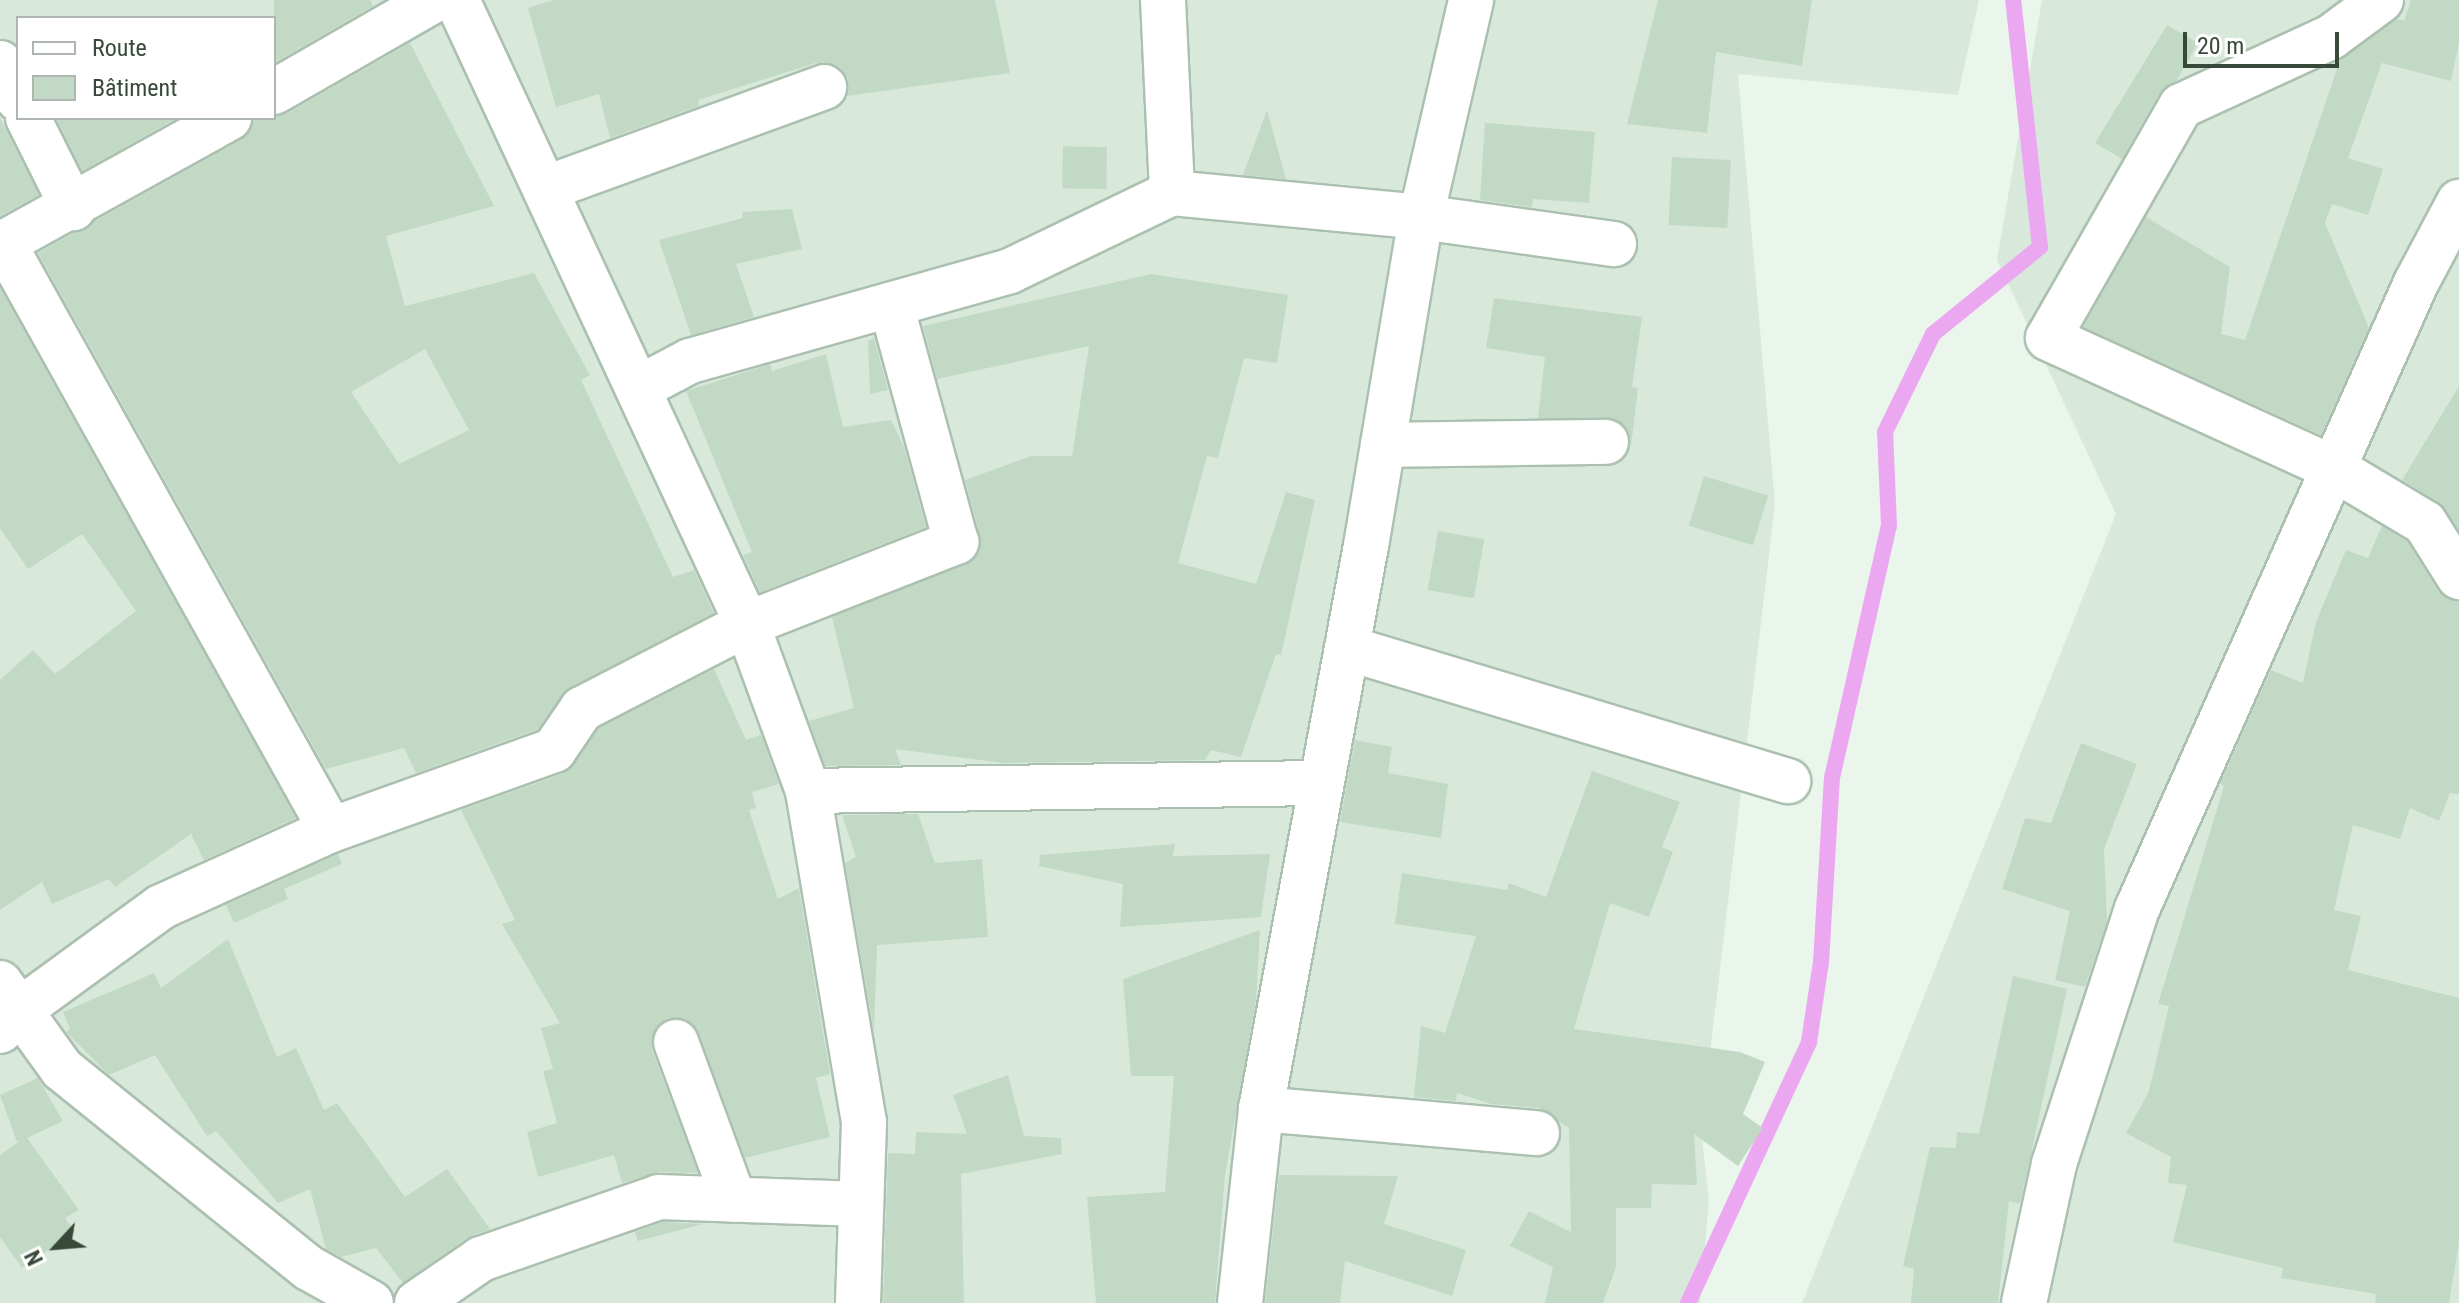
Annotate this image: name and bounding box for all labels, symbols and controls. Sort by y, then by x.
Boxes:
legend [16,16,276,120]
scale bar [2187,16,2343,66]
text: 20 m [2197,32,2244,60]
text: Route [92,34,147,62]
text: Bâtiment [92,74,177,102]
north arrow [16,1207,96,1287]
text: N [20,1246,48,1269]

